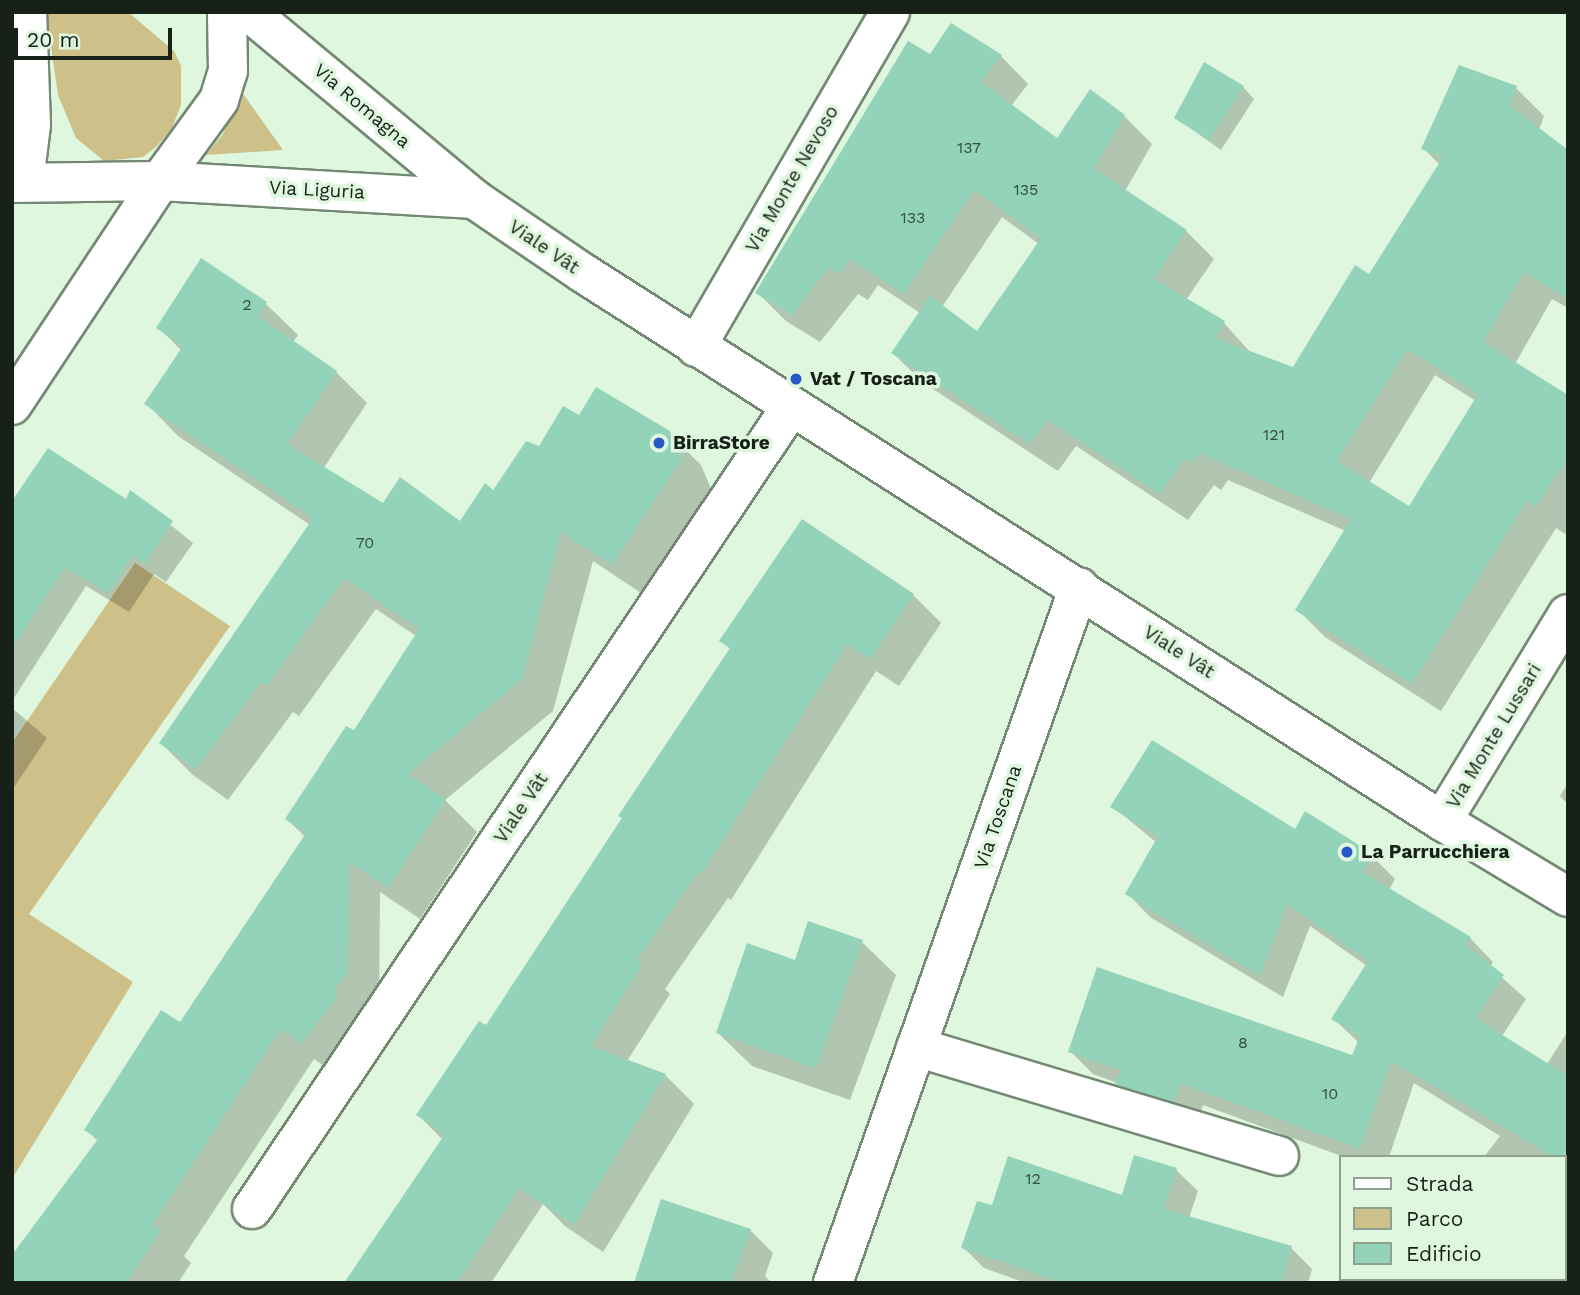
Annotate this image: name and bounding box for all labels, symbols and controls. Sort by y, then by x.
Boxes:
scale bar [18,14,175,58]
text: 20 m [27,27,79,52]
street label: Via Romagna [309,59,415,153]
street label: Via Monte Nevoso [741,101,843,257]
house number: 137 [957,138,981,158]
street label: Via Liguria [268,176,366,204]
house number: 135 [1014,180,1038,200]
house number: 133 [901,208,925,228]
street label: Viale Vât [504,215,584,279]
house number: 2 [242,295,252,315]
place label: Vat / Toscana [810,368,937,390]
marker: Vat / Toscana [788,371,804,387]
house number: 121 [1263,425,1285,445]
place label: BirraStore [673,432,770,454]
marker: BirraStore [651,435,667,451]
house number: 70 [356,533,374,553]
street label: Viale Vât [1139,620,1219,684]
street label: Via Monte Lussari [1442,659,1546,813]
street label: Via Toscana [969,762,1027,872]
street label: Viale Vât [489,768,553,848]
place label: La Parrucchiera [1361,841,1510,863]
marker: La Parrucchiera [1339,844,1355,860]
house number: 8 [1238,1033,1248,1053]
house number: 10 [1322,1084,1338,1104]
legend [1338,1155,1566,1281]
house number: 12 [1025,1169,1041,1189]
text: Strada [1406,1171,1473,1196]
text: Parco [1406,1206,1463,1231]
text: Edificio [1406,1241,1482,1266]

